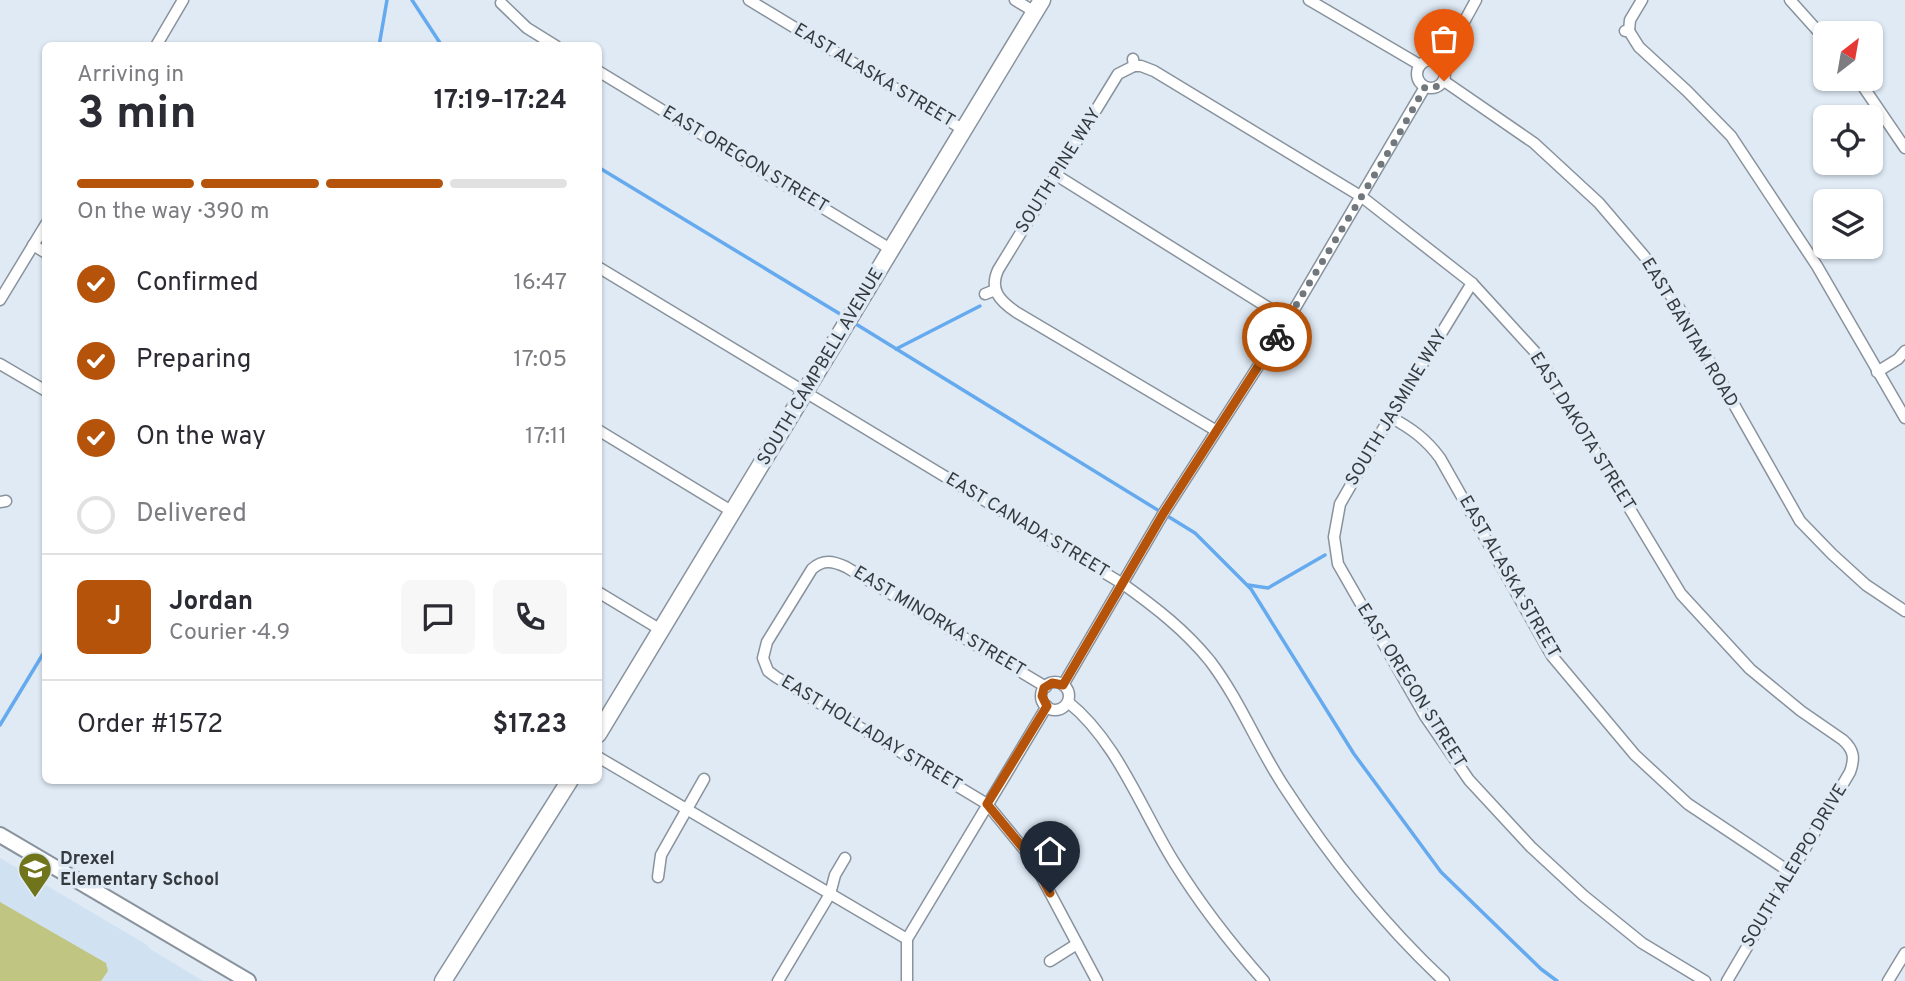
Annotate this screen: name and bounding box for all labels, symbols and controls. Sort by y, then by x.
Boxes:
pin [1414,9,1474,81]
street label: EAST ALASKA STREET [789,19,959,133]
icon: bag [1425,20,1463,58]
north arrow [1813,21,1883,91]
map controls [1813,21,1883,259]
text: Arriving in [77,61,184,90]
text: 17:19–17:24 [434,85,567,118]
text: 3 min [77,86,197,145]
street label: EAST OREGON STREET [658,101,832,219]
street label: SOUTH PINE WAY [1011,104,1107,238]
button: locate [1813,105,1883,175]
button: layers [1813,189,1883,259]
text: On the way · 390 m [77,198,269,227]
street label: EAST BANTAM ROAD [1635,254,1743,412]
street label: SOUTH CAMPBELL AVENUE [753,264,889,470]
icon: check [77,265,115,303]
text: Confirmed [136,267,259,300]
text: 16:47 [513,269,567,298]
courier [1242,302,1312,372]
icon: bike [1258,318,1296,356]
street label: SOUTH JASMINE WAY [1341,326,1453,490]
icon: check [77,342,115,380]
text: Preparing [136,344,251,377]
text: 17:05 [513,346,567,375]
street label: EAST DAKOTA STREET [1524,348,1640,516]
icon: check [77,419,115,457]
text: On the way [136,421,266,454]
text: 17:11 [525,423,567,452]
street label: EAST CANADA STREET [941,468,1113,584]
street label: EAST ALASKA STREET [1453,492,1565,662]
text: Delivered [136,498,247,531]
street label: EAST MINORKA STREET [849,562,1029,682]
button: chat [401,580,475,654]
button: phone [493,580,567,654]
text: Jordan [169,586,253,619]
street label: EAST OREGON STREET [1351,600,1471,772]
text: J [107,601,121,634]
text: Courier · 4.9 [169,619,290,648]
street label: EAST HOLLADAY STREET [776,671,966,797]
text: Order #1572 [77,709,223,742]
text: $17.23 [493,709,567,742]
street label: SOUTH ALEPPO DRIVE [1737,780,1853,952]
pin [1020,821,1080,893]
icon: home [1031,832,1069,870]
place label: Drexel Elementary School [60,848,219,892]
school or university icon: Drexel Elementary School [16,850,54,899]

